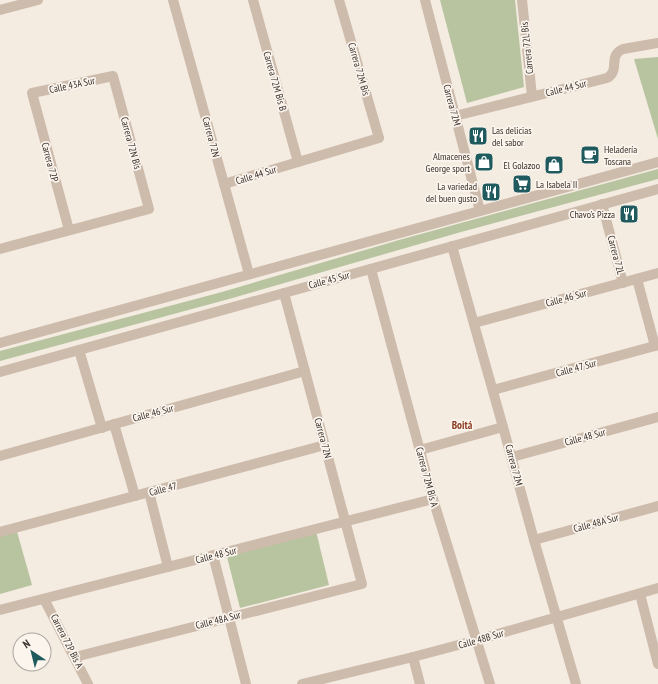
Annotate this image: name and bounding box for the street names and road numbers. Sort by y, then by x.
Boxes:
street label: Carrera 72L Bis [518,21,536,75]
street label: Carrera 72M Bis [345,41,373,98]
street label: Carrera 72M Bis B [260,50,290,113]
street label: Calle 43A Sur [48,74,96,96]
street label: Calle 44 Sur [544,77,588,99]
street label: Carrera 72M [440,83,464,127]
street label: Carrera 72N Bis [118,115,144,171]
street label: Carrera 72N [199,115,223,159]
street label: Carrera 72P [38,141,62,184]
street label: Calle 44 Sur [234,163,278,187]
street label: Carrera 72L [605,234,628,277]
street label: Calle 45 Sur [307,268,351,292]
street label: Calle 46 Sur [544,286,588,310]
street label: Calle 47 Sur [554,356,598,380]
street label: Calle 46 Sur [131,401,175,425]
street label: Carrera 72N [311,416,335,460]
street label: Calle 48 Sur [563,425,607,449]
street label: Carrera 72M [502,443,526,487]
street label: Carrera 72M Bis A [413,446,441,509]
street label: Calle 47 [148,479,178,499]
street label: Calle 48A Sur [572,511,620,535]
street label: Calle 48 Sur [194,544,238,566]
street label: Calle 48A Sur [194,608,242,632]
street label: Carrera 72P Bis A [48,612,86,671]
street label: Calle 48B Sur [457,626,505,652]

